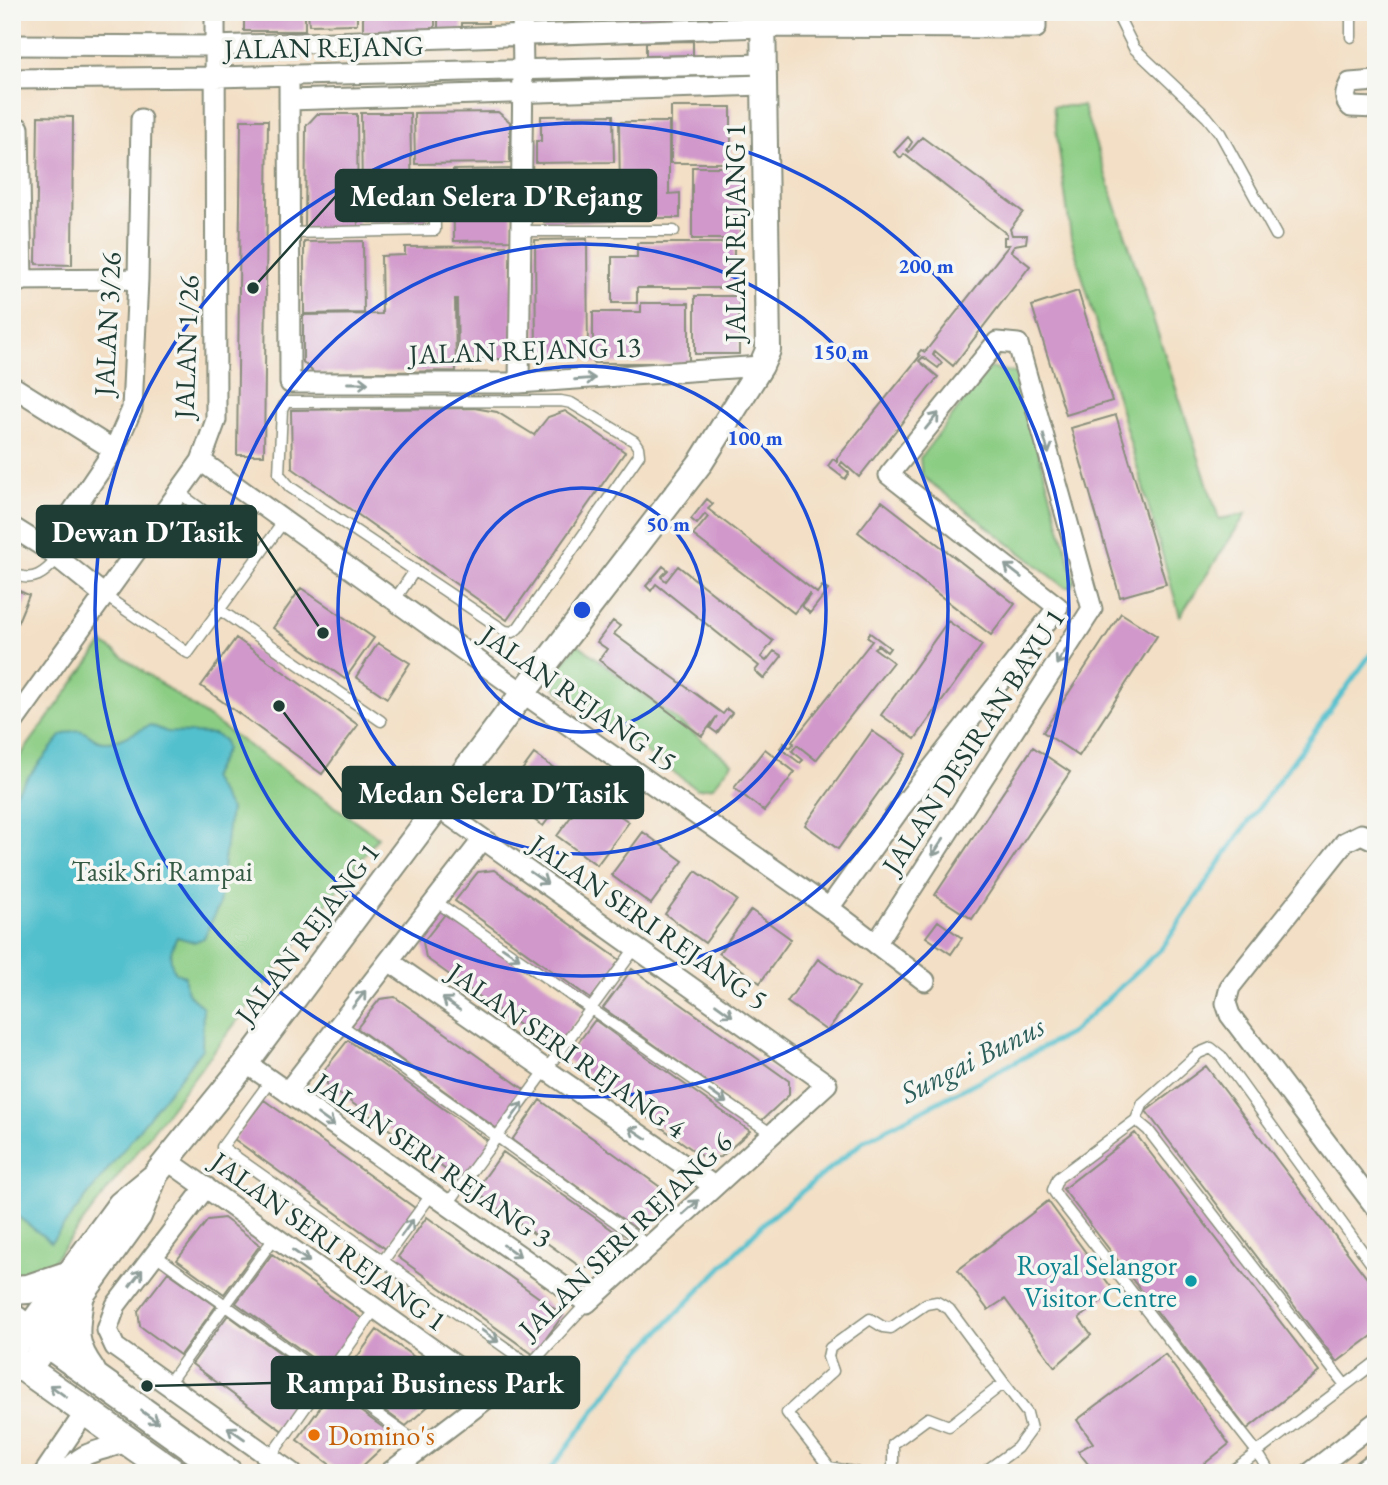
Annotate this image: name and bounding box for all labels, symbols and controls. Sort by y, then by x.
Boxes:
street label: JALAN REJANG [222,27,424,67]
street label: JALAN REJANG 1 [717,124,753,344]
callout: Medan Selera D'Rejang [336,170,656,221]
text: Medan Selera D'Rejang [350,176,643,215]
street label: JALAN 3/26 [85,251,129,399]
text: 200 m [898,252,954,279]
street label: JALAN 1/26 [165,274,207,422]
street label: JALAN REJANG 13 [406,328,642,372]
text: 150 m [813,338,869,365]
one-way arrow [573,372,596,385]
one-way arrow [346,376,369,390]
one-way arrow [924,413,940,431]
text: 100 m [727,424,783,451]
one-way arrow [1040,433,1053,455]
callout: Dewan D'Tasik [37,506,256,557]
text: 50 m [646,510,690,537]
text: Dewan D'Tasik [51,512,243,551]
one-way arrow [1005,564,1023,579]
centre of rings [570,598,594,622]
street label: JALAN DESIRAN BAYU 1 [872,601,1072,882]
street label: JALAN REJANG 15 [472,616,684,779]
one-way arrow [1054,646,1069,665]
callout: Medan Selera D'Tasik [343,767,643,818]
text: Medan Selera D'Tasik [357,773,629,812]
street label: JALAN SERI REJANG 5 [521,825,775,1018]
street label: JALAN REJANG 1 [226,835,387,1033]
one-way arrow [931,837,946,856]
park label: Tasik Sri Rampai [71,853,253,889]
one-way arrow [529,871,548,885]
one-way arrow [501,946,520,960]
street label: JALAN SERI REJANG 4 [439,953,694,1146]
one-way arrow [352,991,367,1009]
one-way arrow [442,997,461,1011]
one-way arrow [714,1003,733,1017]
water label: Sungai Bunus [892,1006,1051,1112]
street label: JALAN SERI REJANG 3 [305,1063,559,1256]
one-way arrow [708,1090,727,1104]
one-way arrow [510,1102,524,1121]
one-way arrow [316,1113,335,1127]
street label: JALAN SERI REJANG 6 [509,1124,739,1347]
one-way arrow [629,1126,648,1140]
street label: JALAN SERI REJANG 1 [202,1142,454,1339]
one-way arrow [682,1199,700,1215]
one-way arrow [400,1219,414,1238]
one-way arrow [502,1244,521,1258]
place label: Royal Selangor Visitor Centre [1017,1247,1178,1315]
one-way arrow [291,1248,310,1263]
one-way arrow [128,1270,143,1288]
marker: Royal Selangor Visitor Centre [1183,1273,1199,1289]
one-way arrow [480,1329,499,1343]
callout: Rampai Business Park [272,1357,579,1408]
text: Rampai Business Park [286,1363,565,1402]
one-way arrow [49,1384,68,1398]
one-way arrow [140,1409,159,1424]
place label: Domino's [328,1417,435,1453]
one-way arrow [227,1426,246,1440]
marker: Domino's [306,1427,322,1443]

